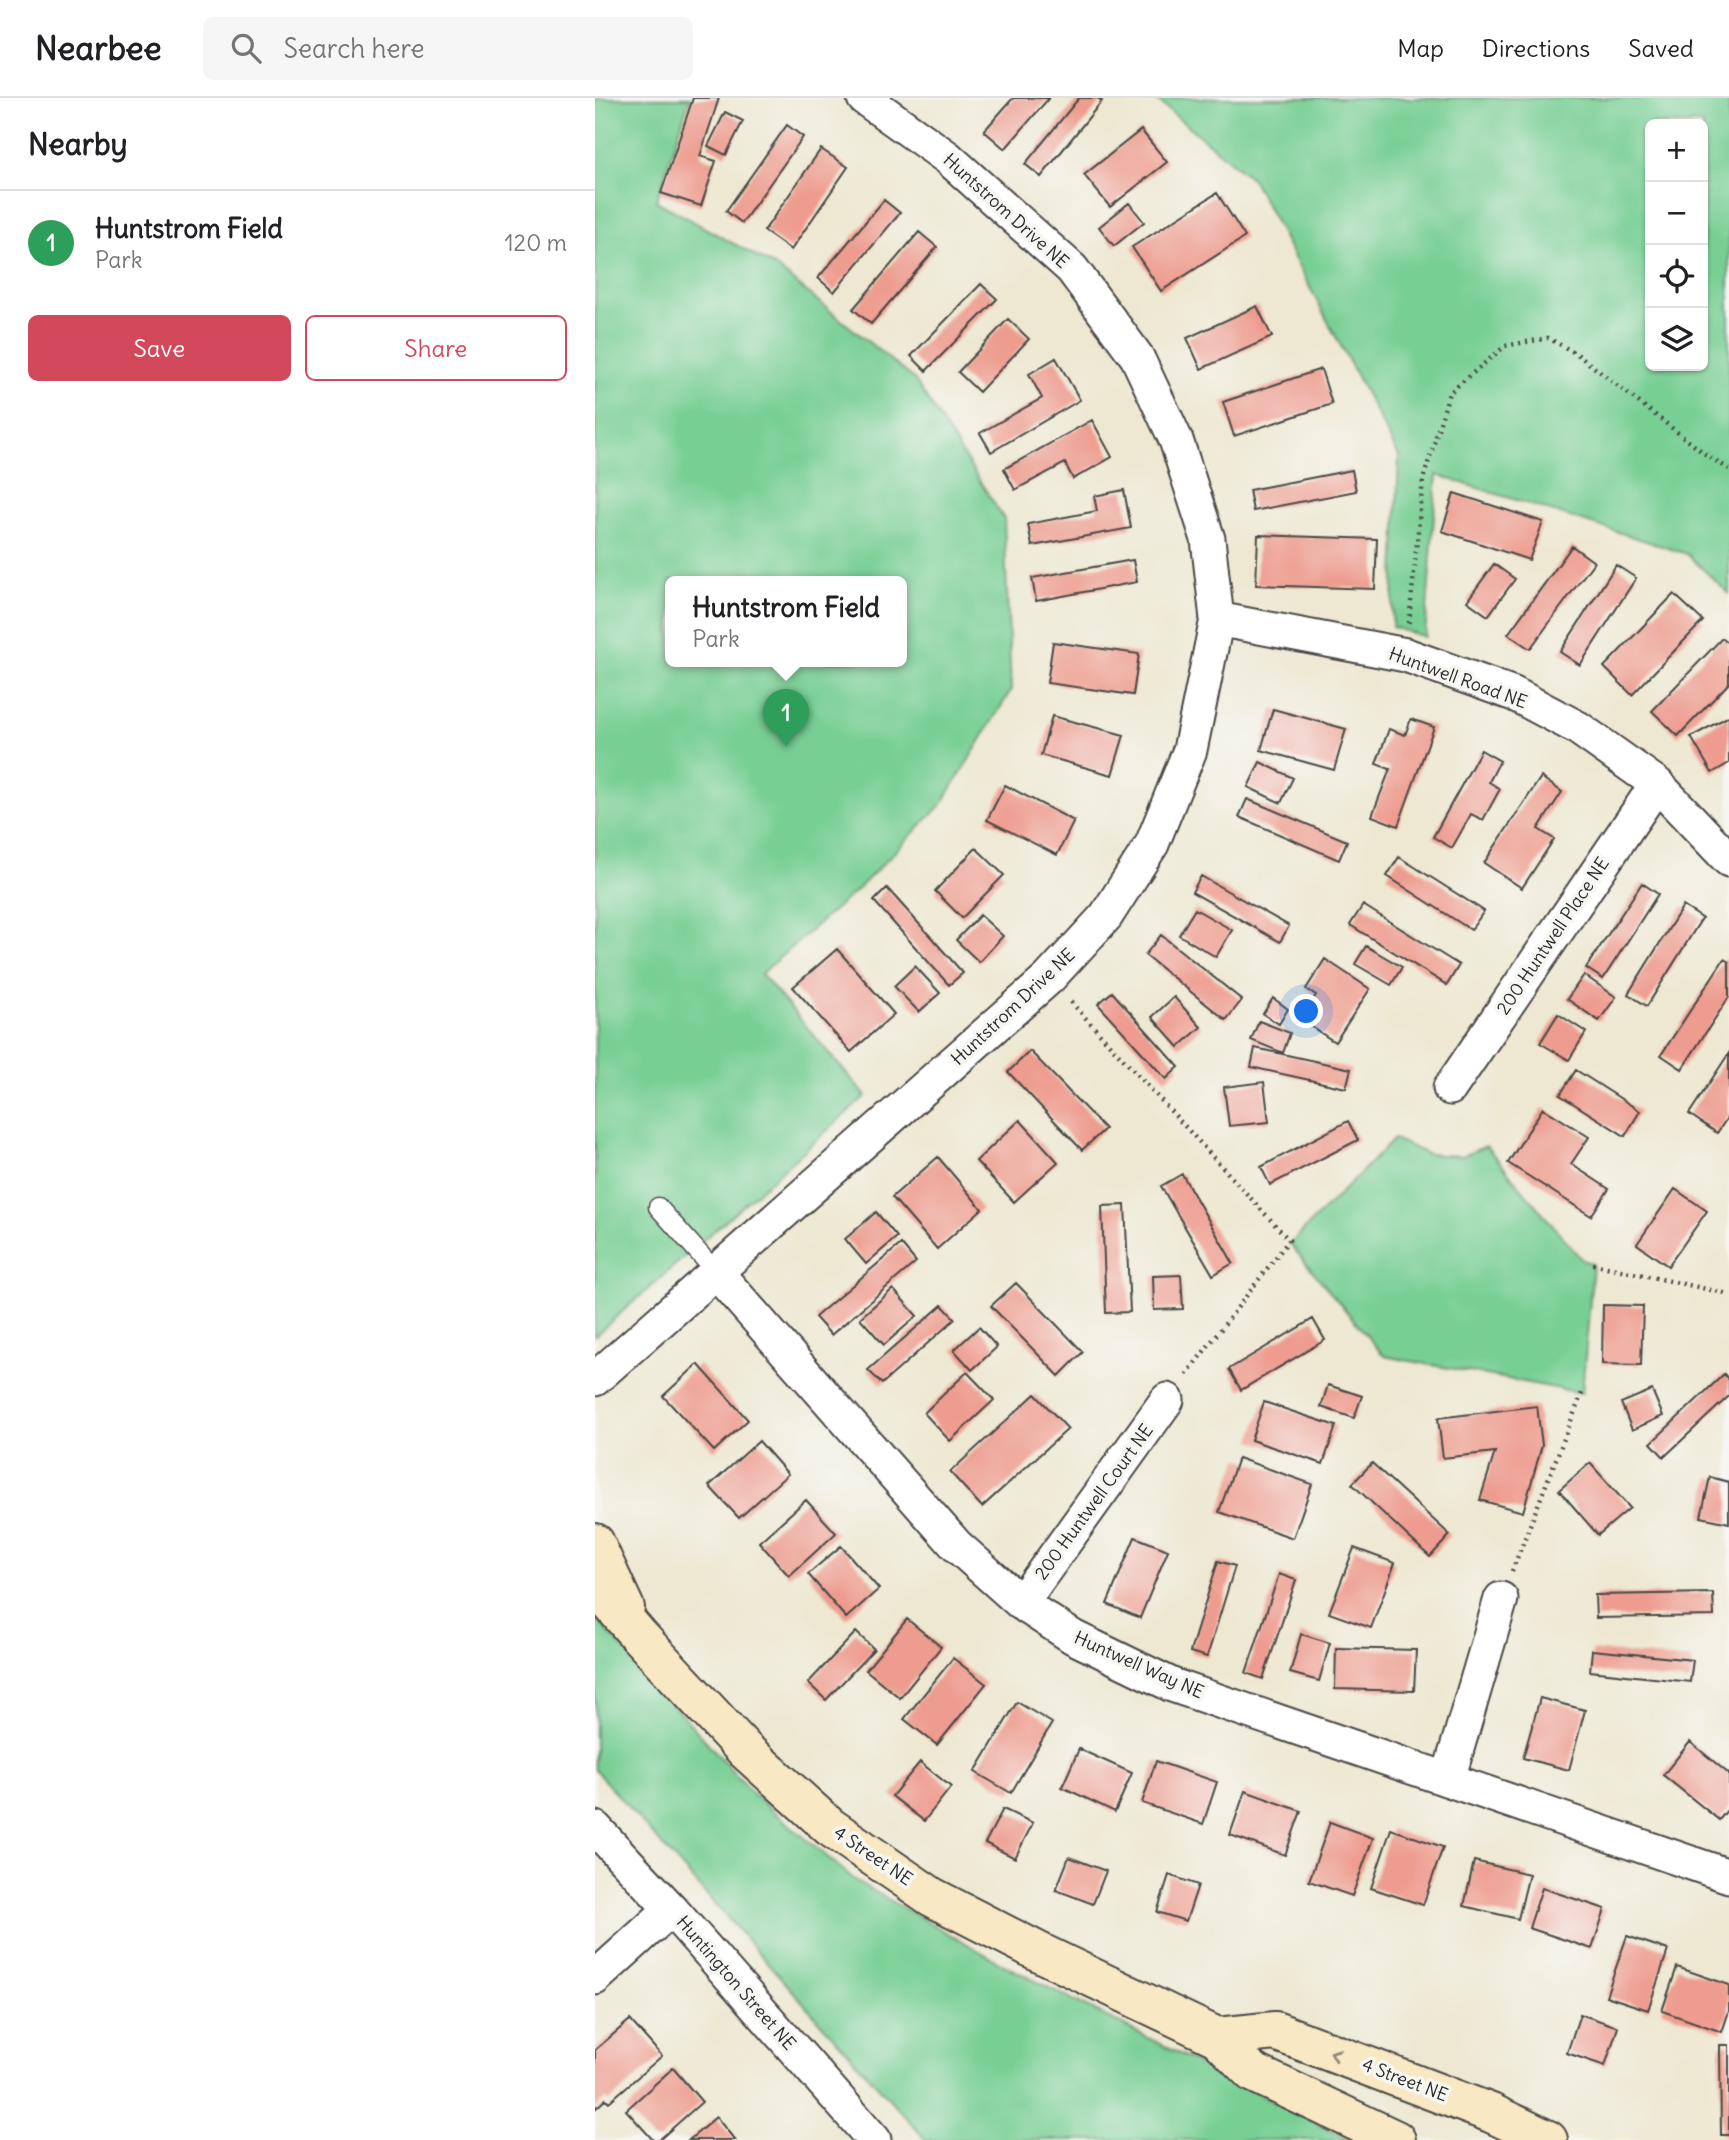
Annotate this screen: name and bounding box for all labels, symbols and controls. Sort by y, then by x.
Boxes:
search box [203,17,693,80]
text: Nearbee [35,27,161,69]
icon: search [227,29,265,67]
text: Search here [283,32,424,65]
text: Map [1397,33,1444,63]
text: Directions [1482,33,1590,63]
text: Saved [1628,33,1694,63]
map controls [1645,119,1708,371]
button: + [1645,119,1708,182]
text: Nearby [28,125,128,163]
street label: Huntstrom Drive NE [939,148,1074,273]
button: − [1645,182,1708,245]
text: Huntstrom Field [95,212,283,245]
text: 1 [46,228,56,257]
text: 120 m [504,228,567,257]
text: Park [95,245,143,274]
button: locate [1645,245,1708,308]
button: layers [1645,308,1708,371]
button: Save [28,315,291,381]
button: Share [305,315,567,381]
popup [665,576,907,667]
text: Huntstrom Field [692,591,880,624]
text: Park [692,624,740,653]
street label: Huntwell Road NE [1386,642,1530,713]
pin: 1 [763,689,809,747]
street label: 200 Huntwell Place NE [1491,853,1614,1019]
street label: Huntstrom Drive NE [946,943,1079,1070]
your location [1289,994,1323,1028]
street label: 200 Huntwell Court NE [1029,1419,1158,1584]
street label: Huntwell Way NE [1071,1626,1208,1703]
street label: 4 Street NE [830,1821,917,1890]
street label: Huntington Street NE [672,1911,801,2055]
one-way arrow [1330,2048,1342,2062]
street label: 4 Street NE [1359,2053,1451,2106]

